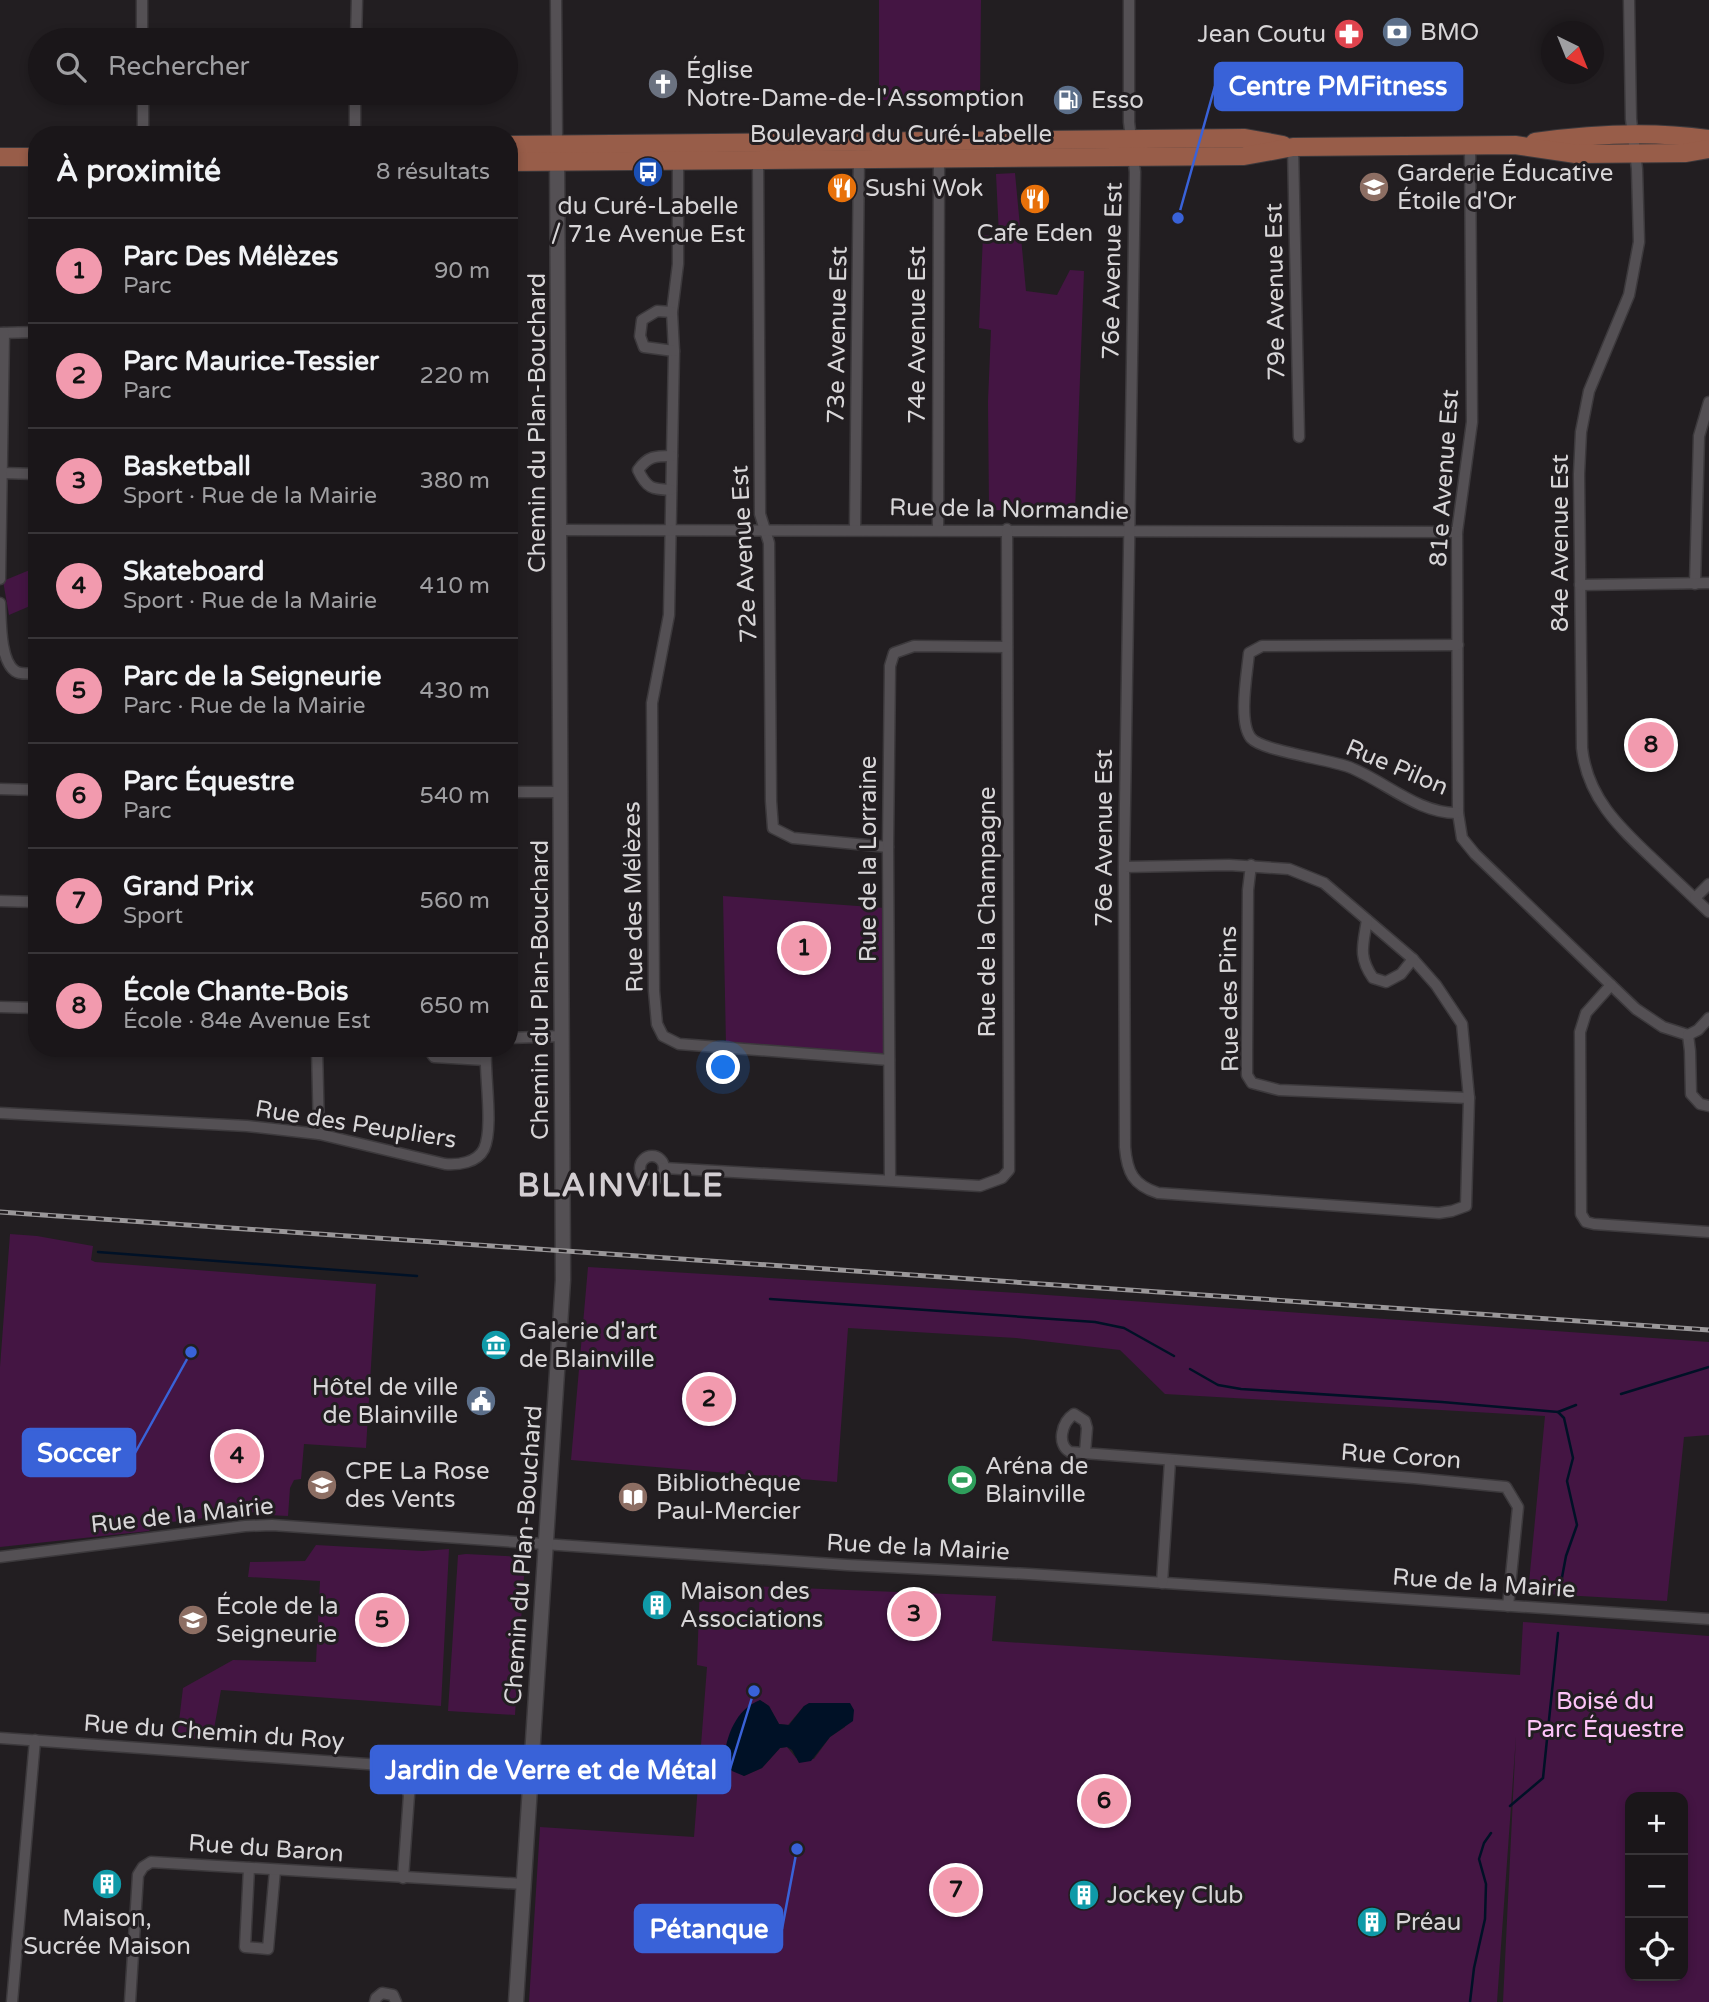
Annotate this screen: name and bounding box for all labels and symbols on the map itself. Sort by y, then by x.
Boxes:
bank icon: BMO [1380,15,1414,49]
pharmacy icon: Jean Coutu [1332,17,1366,51]
place label: BMO [1420,18,1479,47]
place label: Jean Coutu [1198,20,1326,49]
north arrow [1541,21,1604,84]
place label: Église Notre-Dame-de-l'Assomption [686,55,1024,113]
callout: Centre PMFitness [1215,63,1462,110]
church icon: Église Notre-Dame-de-l'Assomption [646,67,680,101]
text: Centre PMFitness [1229,71,1447,102]
fuel station icon: Esso [1051,83,1085,117]
place label: Esso [1091,86,1144,115]
street label: Boulevard du Curé-Labelle [750,120,1052,149]
bus stop icon: du Curé-Labelle / 71e Avenue Est [631,155,665,189]
place label: Garderie Éducative Étoile d'Or [1397,158,1613,216]
school or university icon: Garderie Éducative Étoile d'Or [1357,170,1391,204]
restaurant icon: Sushi Wok [825,171,859,205]
place label: Sushi Wok [865,174,983,203]
restaurant icon: Cafe Eden [1018,182,1052,216]
street label: 76e Avenue Est [1096,182,1129,360]
place label: du Curé-Labelle / 71e Avenue Est [551,192,745,249]
street label: 79e Avenue Est [1259,203,1292,381]
place label: Cafe Eden [977,219,1093,248]
street label: 73e Avenue Est [821,246,854,424]
street label: 74e Avenue Est [903,246,932,424]
street label: Chemin du Plan-Bouchard [523,273,552,573]
street label: 81e Avenue Est [1424,388,1465,568]
street label: 84e Avenue Est [1546,454,1575,632]
street label: 72e Avenue Est [725,464,764,644]
street label: Rue de la Normandie [889,493,1129,526]
pin: 8 [1628,719,1674,771]
street label: Rue Pilon [1341,733,1452,802]
street label: 76e Avenue Est [1090,749,1119,927]
street label: Rue de la Lorraine [854,756,883,962]
street label: Rue de la Champagne [973,787,1002,1038]
street label: Rue des Mélèzes [617,801,650,993]
street label: Chemin du Plan-Bouchard [526,840,555,1140]
pin: 1 [781,922,827,974]
street label: Rue des Pins [1214,926,1245,1072]
your location [706,1050,740,1084]
street label: Rue des Peupliers [253,1094,459,1155]
district label: BLAINVILLE [517,1167,725,1205]
place label: Galerie d'art de Blainville [519,1317,658,1374]
museum icon: Galerie d'art de Blainville [479,1328,513,1362]
place label: Hôtel de ville de Blainville [312,1373,458,1430]
pin: 2 [686,1373,732,1425]
public building icon: Hôtel de ville de Blainville [464,1384,498,1418]
street label: Chemin du Plan-Bouchard [499,1404,548,1706]
callout: Soccer [23,1429,135,1476]
pin: 4 [214,1430,260,1482]
text: Soccer [37,1438,122,1469]
street label: Rue Coron [1340,1438,1462,1475]
place label: Aréna de Blainville [985,1452,1088,1509]
place label: CPE La Rose des Vents [345,1457,490,1514]
sports icon: Aréna de Blainville [945,1463,979,1497]
school or university icon: CPE La Rose des Vents [305,1468,339,1502]
place label: Bibliothèque Paul-Mercier [656,1469,801,1526]
library icon: Bibliothèque Paul-Mercier [616,1480,650,1514]
street label: Rue de la Mairie [89,1491,275,1540]
street label: Rue de la Mairie [826,1528,1010,1567]
street label: Rue de la Mairie [1391,1563,1577,1604]
place label: Maison des Associations [680,1577,823,1634]
building icon: Maison des Associations [640,1588,674,1622]
pin: 3 [891,1588,937,1640]
place label: École de la Seigneurie [216,1591,339,1649]
pin: 5 [359,1594,405,1646]
school or university icon: École de la Seigneurie [176,1603,210,1637]
park label: Boisé du Parc Équestre [1526,1687,1684,1744]
street label: Rue du Chemin du Roy [82,1709,346,1756]
callout: Jardin de Verre et de Métal [371,1746,730,1793]
text: Jardin de Verre et de Métal [384,1755,717,1786]
pin: 6 [1081,1775,1127,1827]
street label: Rue du Baron [187,1829,345,1868]
pin: 7 [933,1864,979,1916]
building icon: Maison, Sucrée Maison [90,1867,124,1901]
building icon: Jockey Club [1067,1878,1101,1912]
place label: Jockey Club [1107,1881,1243,1910]
place label: Maison, Sucrée Maison [23,1904,191,1961]
callout: Pétanque [635,1905,782,1952]
building icon: Préau [1355,1905,1389,1939]
place label: Préau [1395,1908,1461,1937]
text: Pétanque [649,1914,769,1945]

